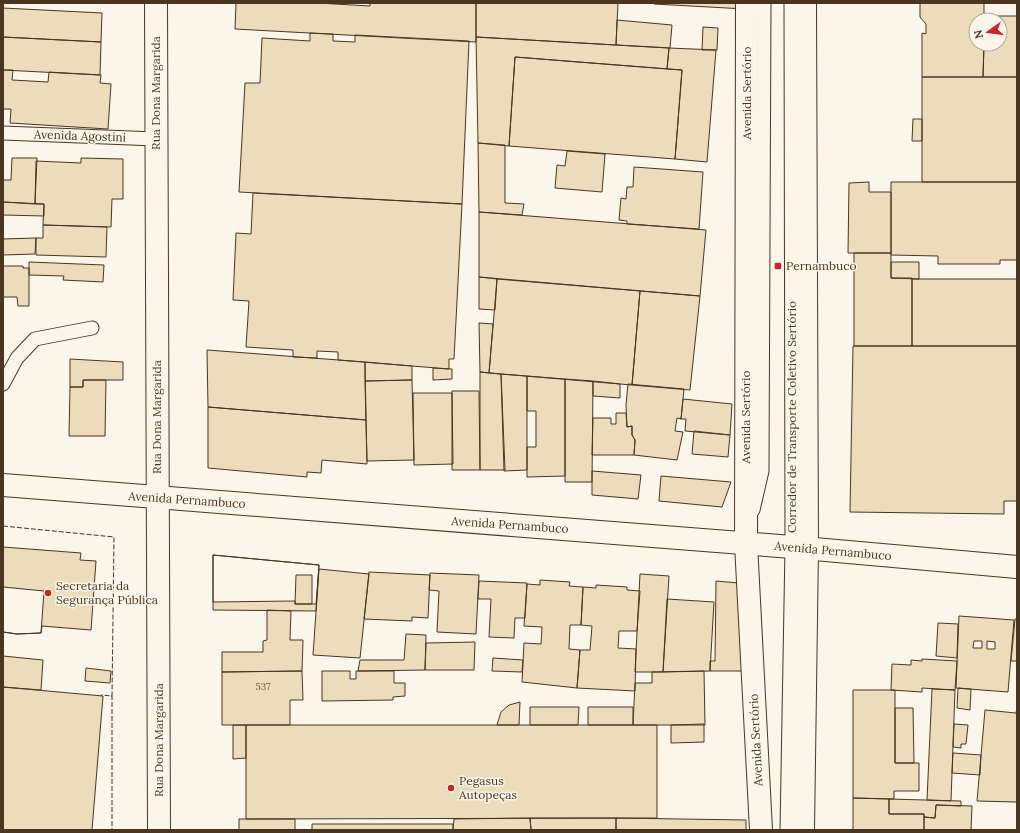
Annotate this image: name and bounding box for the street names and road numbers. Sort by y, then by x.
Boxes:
street label: Rua Dona Margarida [148,36,163,150]
street label: Avenida Sertório [739,47,754,140]
street label: Avenida Agostini [33,126,126,145]
street label: Corredor de Transporte Coletivo Sertório [784,301,799,533]
street label: Rua Dona Margarida [149,360,164,474]
street label: Avenida Sertório [738,371,753,464]
street label: Avenida Pernambuco [127,488,246,511]
street label: Avenida Pernambuco [450,513,569,536]
street label: Avenida Pernambuco [773,538,892,563]
street label: Rua Dona Margarida [151,683,166,797]
street label: Avenida Sertório [746,693,765,788]

